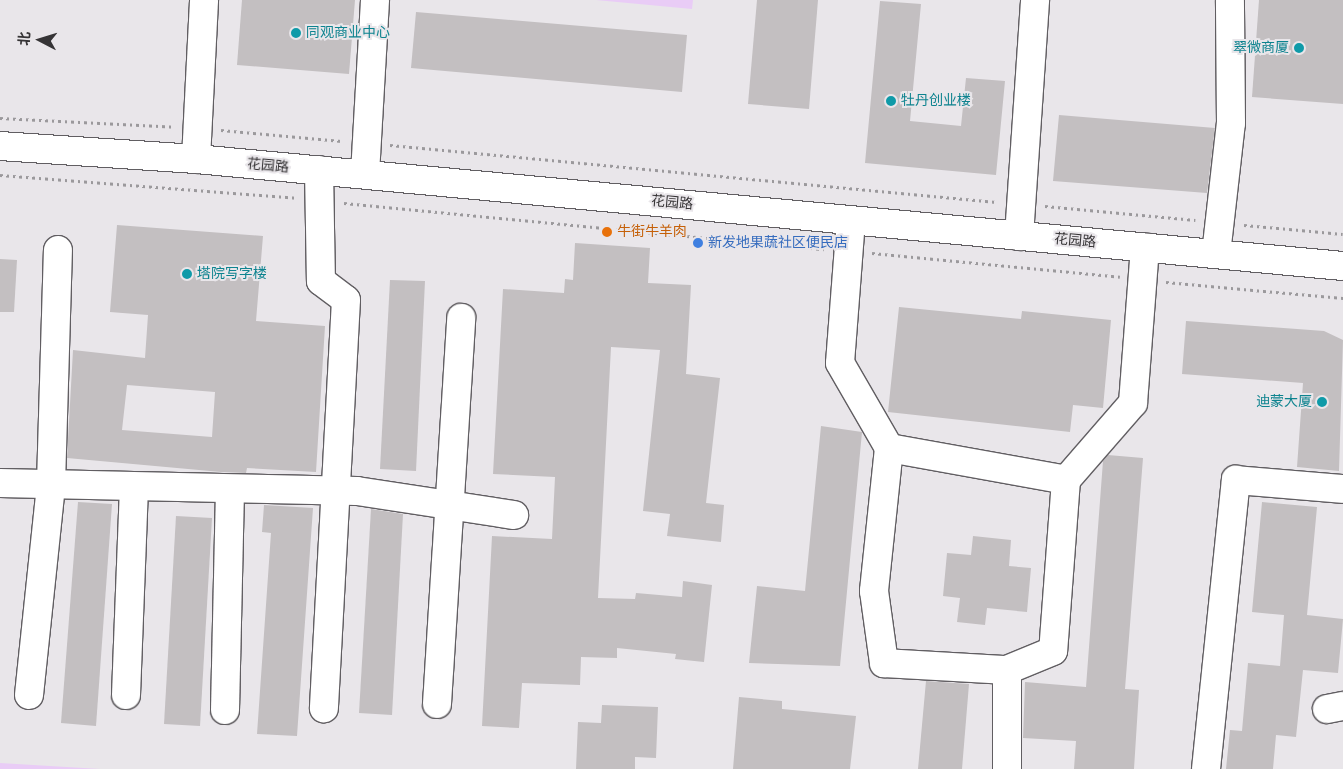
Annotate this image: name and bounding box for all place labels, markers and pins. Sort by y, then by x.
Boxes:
place label: 同观商业中心 [306,25,390,41]
marker: 同观商业中心 [290,27,302,39]
place label: 翠微商厦 [1233,40,1289,56]
marker: 翠微商厦 [1293,42,1305,54]
place label: 牡丹创业楼 [901,93,971,109]
marker: 牡丹创业楼 [885,95,897,107]
place label: 牛街牛羊肉 [617,224,687,240]
marker: 牛街牛羊肉 [601,226,613,238]
place label: 新发地果蔬社区便民店 [708,235,848,251]
marker: 新发地果蔬社区便民店 [692,237,704,249]
place label: 塔院写字楼 [197,266,267,282]
marker: 塔院写字楼 [181,268,193,280]
place label: 迪蒙大厦 [1256,394,1312,410]
marker: 迪蒙大厦 [1316,396,1328,408]

